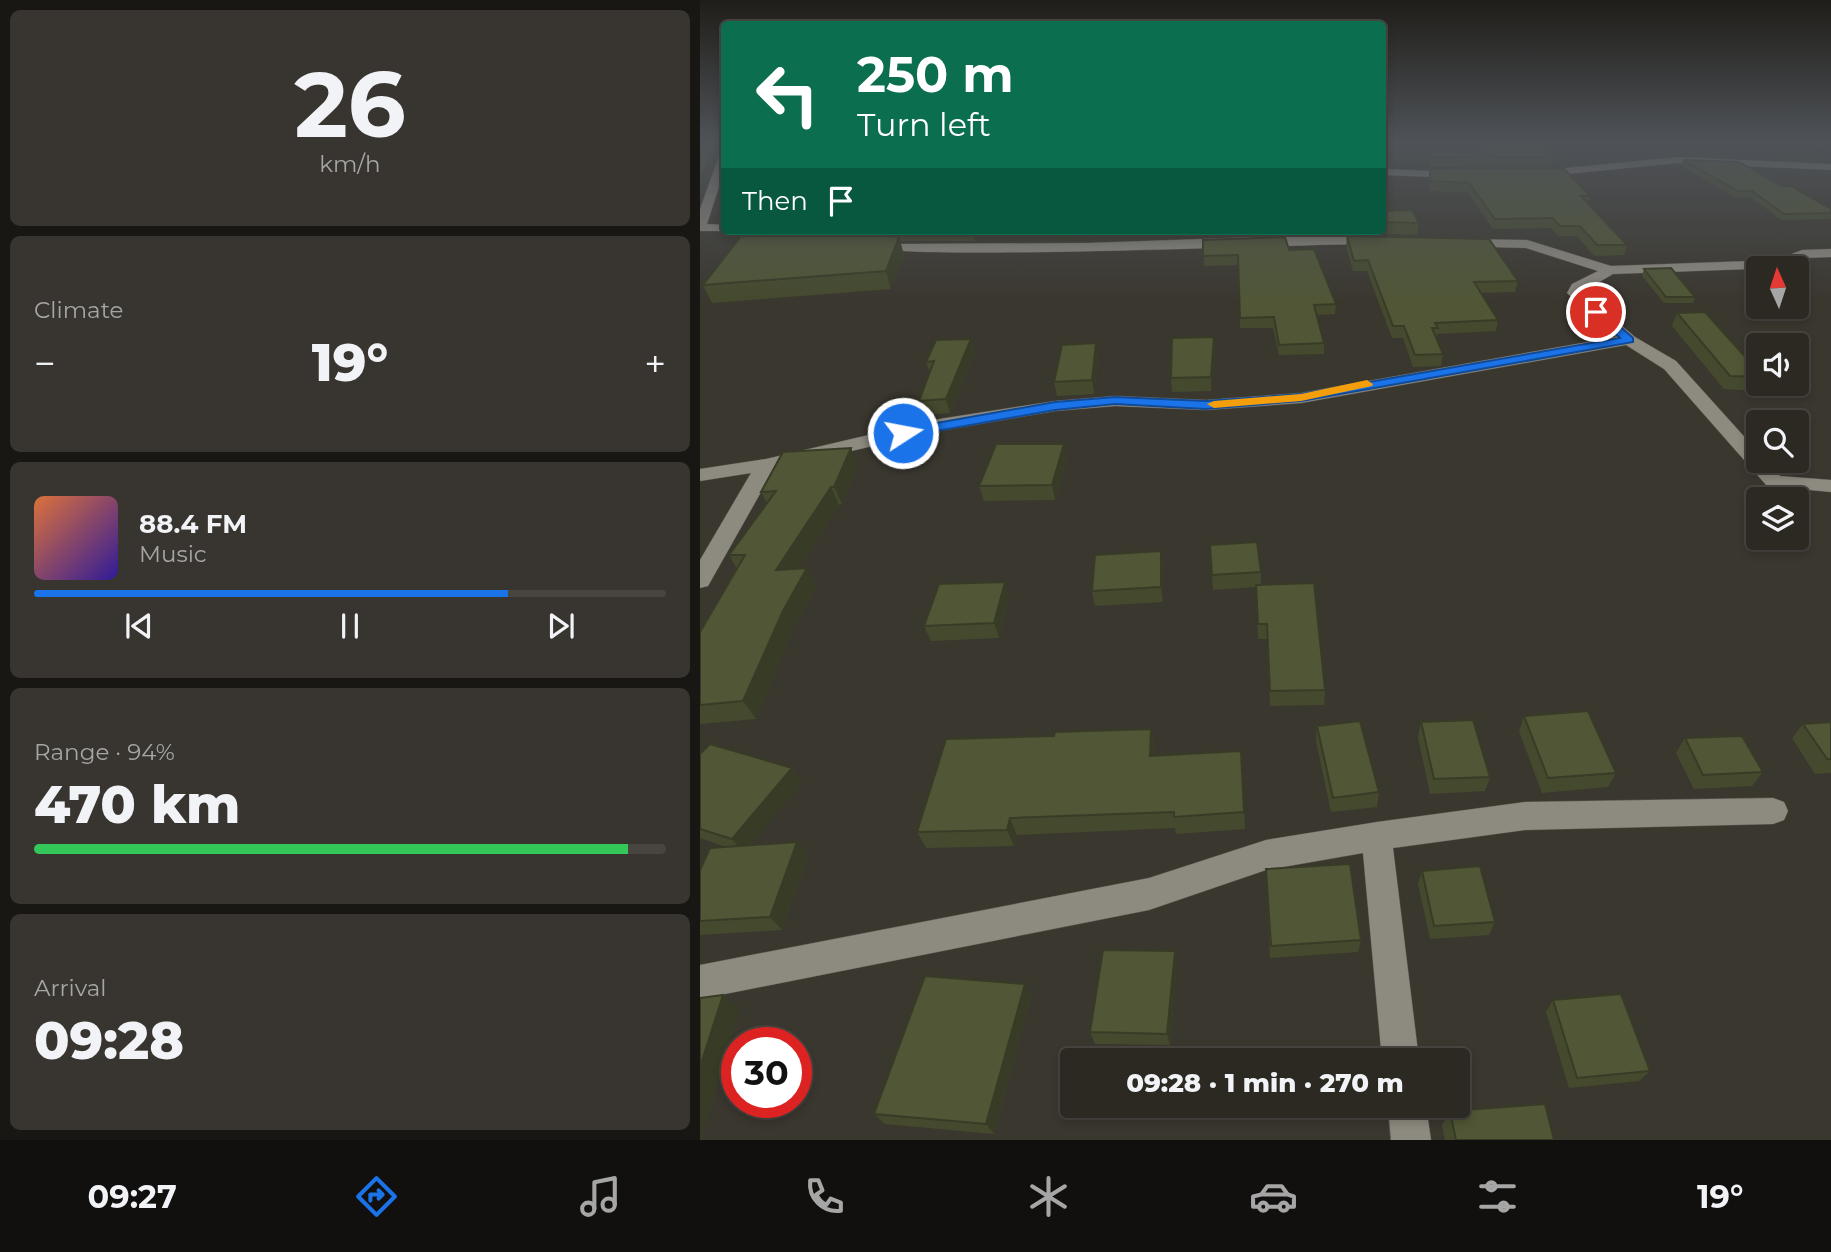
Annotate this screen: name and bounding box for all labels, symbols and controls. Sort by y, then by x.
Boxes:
text: 250 m [857,45,1014,104]
text: 26 [294,49,406,160]
icon: left [742,49,833,140]
text: Turn left [857,105,991,144]
text: km/h [319,150,381,178]
icon: arrive [822,182,860,220]
text: Then [742,185,808,217]
north arrow [1746,256,1810,318]
map controls [1746,256,1809,550]
pin [1566,282,1626,342]
icon: arrive [1577,293,1615,331]
text: Climate [34,296,123,324]
text: 19° [312,331,388,394]
button: sound [1746,333,1809,396]
text: − [34,340,56,387]
text: + [644,340,666,387]
position arrow [866,396,940,470]
button: search [1746,410,1809,473]
button: layers [1746,487,1809,550]
text: 88.4 FM [139,508,247,540]
text: Music [139,540,207,568]
icon: previous [120,607,158,645]
icon: pause [331,607,369,645]
icon: next [542,607,580,645]
text: Range · 94% [34,738,175,766]
text: 470 km [34,773,240,836]
text: Arrival [34,974,107,1002]
text: 09:28 [34,1009,184,1072]
speed limit sign: 30 [721,1027,812,1118]
text: 09:28 · 1 min · 270 m [1126,1067,1404,1099]
icon: directions [352,1172,401,1221]
icon: music [576,1172,625,1221]
icon: phone [800,1172,849,1221]
icon: climate [1024,1172,1073,1221]
icon: car [1249,1172,1298,1221]
icon: filters [1473,1172,1522,1221]
text: 09:27 [88,1177,177,1216]
text: 19° [1697,1177,1743,1216]

